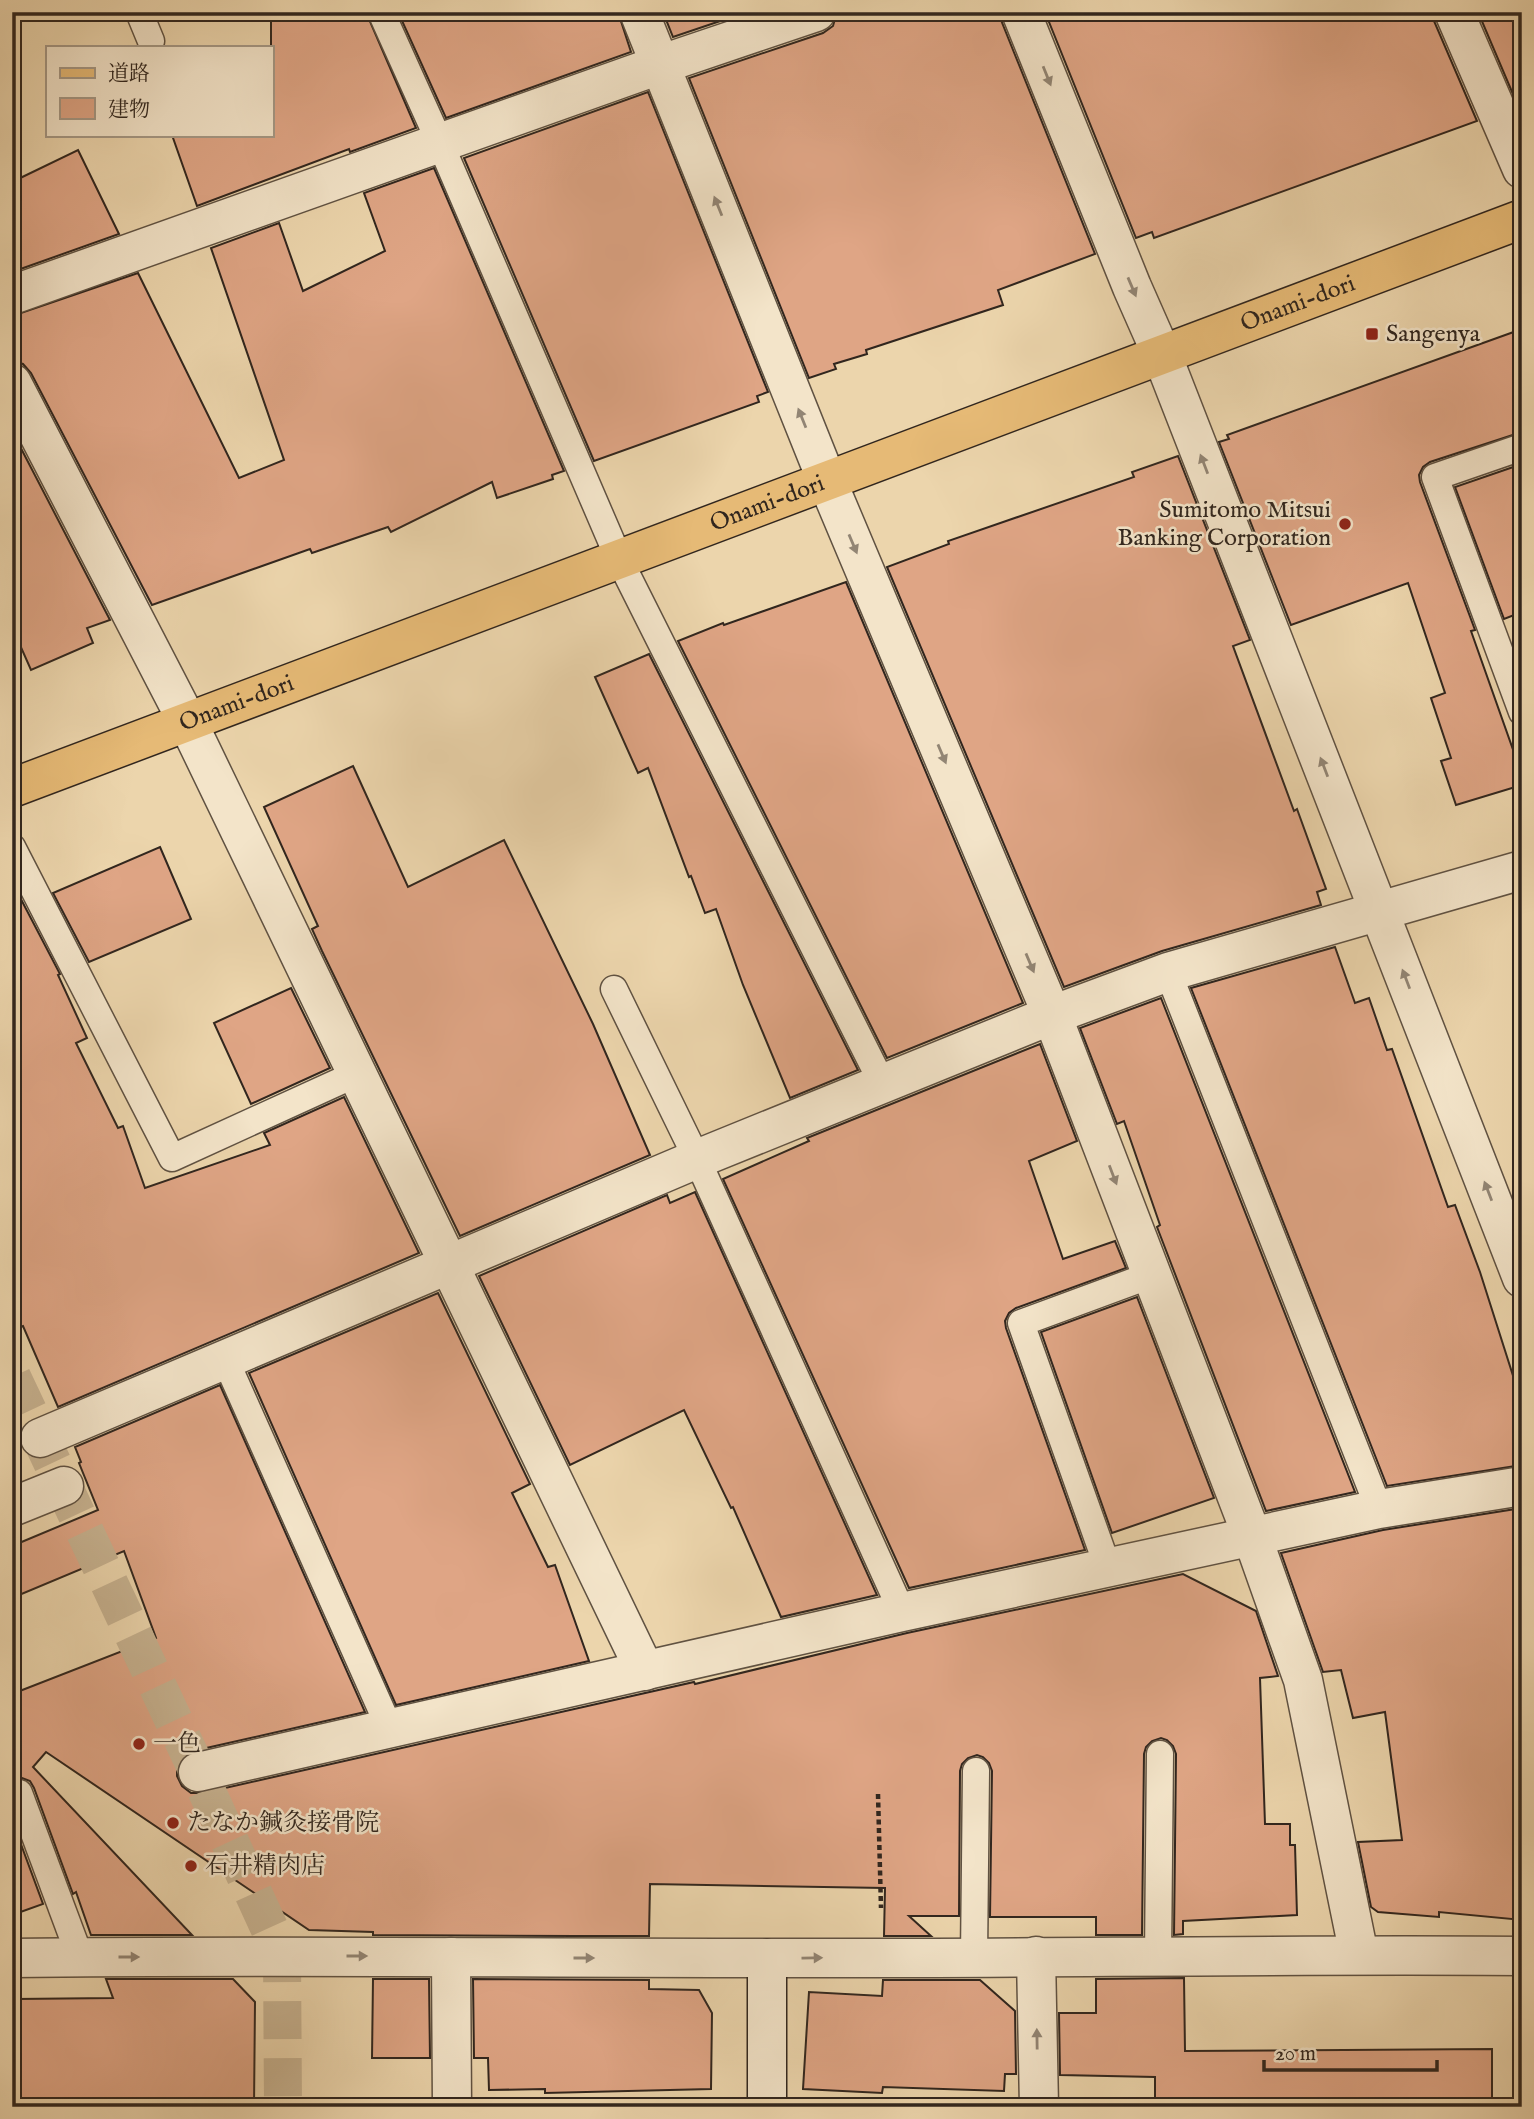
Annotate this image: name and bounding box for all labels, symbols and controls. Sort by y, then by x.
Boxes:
legend [46,46,273,136]
text: 道路 [108,61,150,88]
one-way arrow [1041,65,1052,86]
text: 建物 [108,97,150,124]
one-way arrow [712,195,723,216]
street label: Onami-dori [1236,268,1359,339]
one-way arrow [1127,276,1138,297]
place label: Sangenya [1386,319,1481,350]
marker: Sangenya [1364,326,1380,342]
one-way arrow [796,407,807,428]
one-way arrow [1199,454,1210,475]
street label: Onami-dori [706,468,829,539]
place label: Sumitomo Mitsui Banking Corporation [1118,495,1331,554]
marker: Sumitomo Mitsui Banking Corporation [1337,516,1353,532]
one-way arrow [848,534,859,555]
street label: Onami-dori [175,668,298,739]
one-way arrow [936,743,947,764]
one-way arrow [1318,757,1329,778]
one-way arrow [1025,953,1036,974]
one-way arrow [1401,968,1412,989]
one-way arrow [1108,1165,1119,1186]
one-way arrow [1483,1181,1494,1202]
place label: 一色 [153,1729,201,1760]
marker: 一色 [131,1736,147,1752]
place label: たなか鍼灸接骨院 [187,1808,379,1839]
marker: たなか鍼灸接骨院 [165,1815,181,1831]
place label: 石井精肉店 [205,1851,325,1882]
marker: 石井精肉店 [183,1858,199,1874]
one-way arrow [346,1950,368,1962]
one-way arrow [119,1951,141,1963]
one-way arrow [574,1952,596,1964]
one-way arrow [801,1952,823,1964]
one-way arrow [1032,2027,1043,2049]
scale bar [1264,2028,1438,2072]
text: 20 m [1275,2041,1316,2068]

